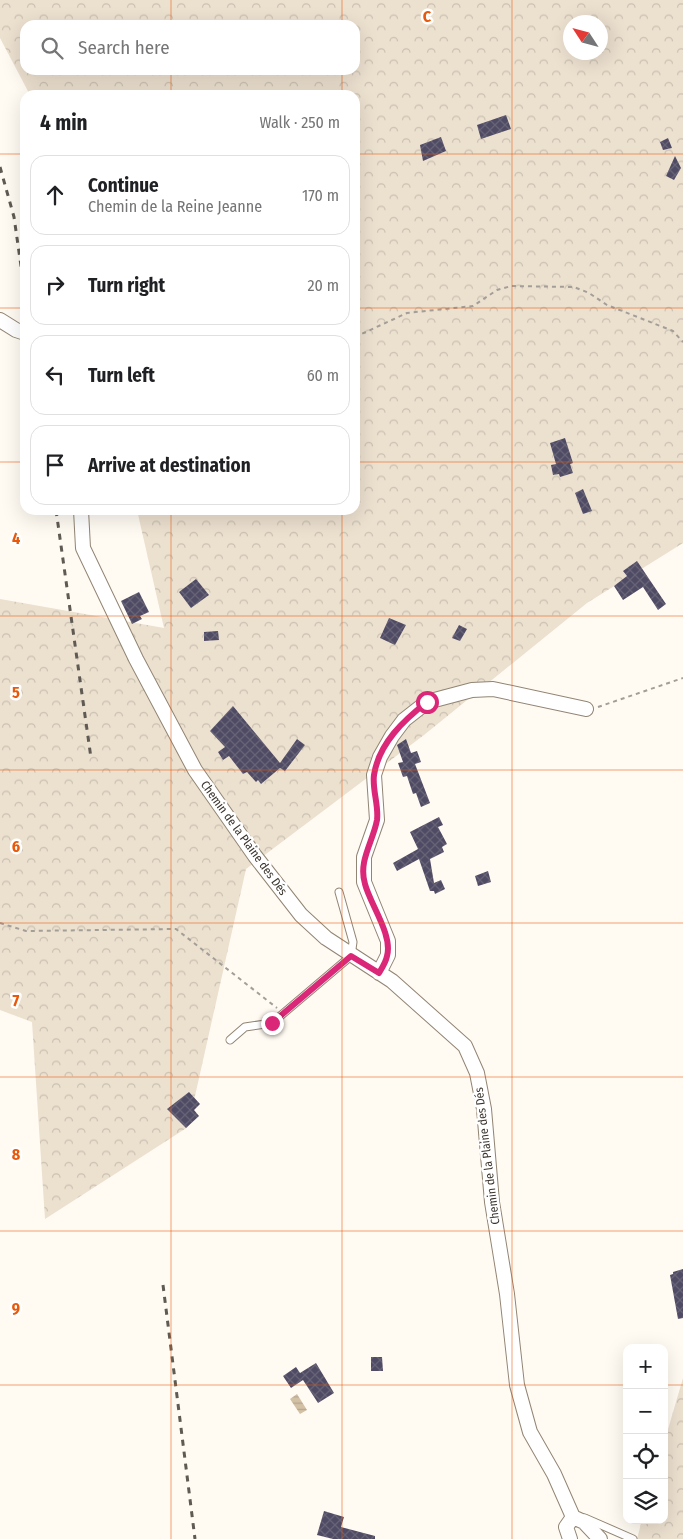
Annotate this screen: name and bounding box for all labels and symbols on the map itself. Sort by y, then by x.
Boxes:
text: C [423,7,432,26]
north arrow [563,15,608,60]
text: 4 [12,529,20,548]
text: 5 [12,683,20,702]
route start [416,691,439,714]
street label: Chemin de la Plaine des Dés [198,778,290,898]
text: 6 [12,837,20,856]
text: 7 [13,991,20,1010]
route end [261,1012,284,1035]
street label: Chemin de la Plaine des Dés [472,1087,502,1225]
text: 8 [12,1145,21,1164]
text: 9 [12,1299,20,1318]

